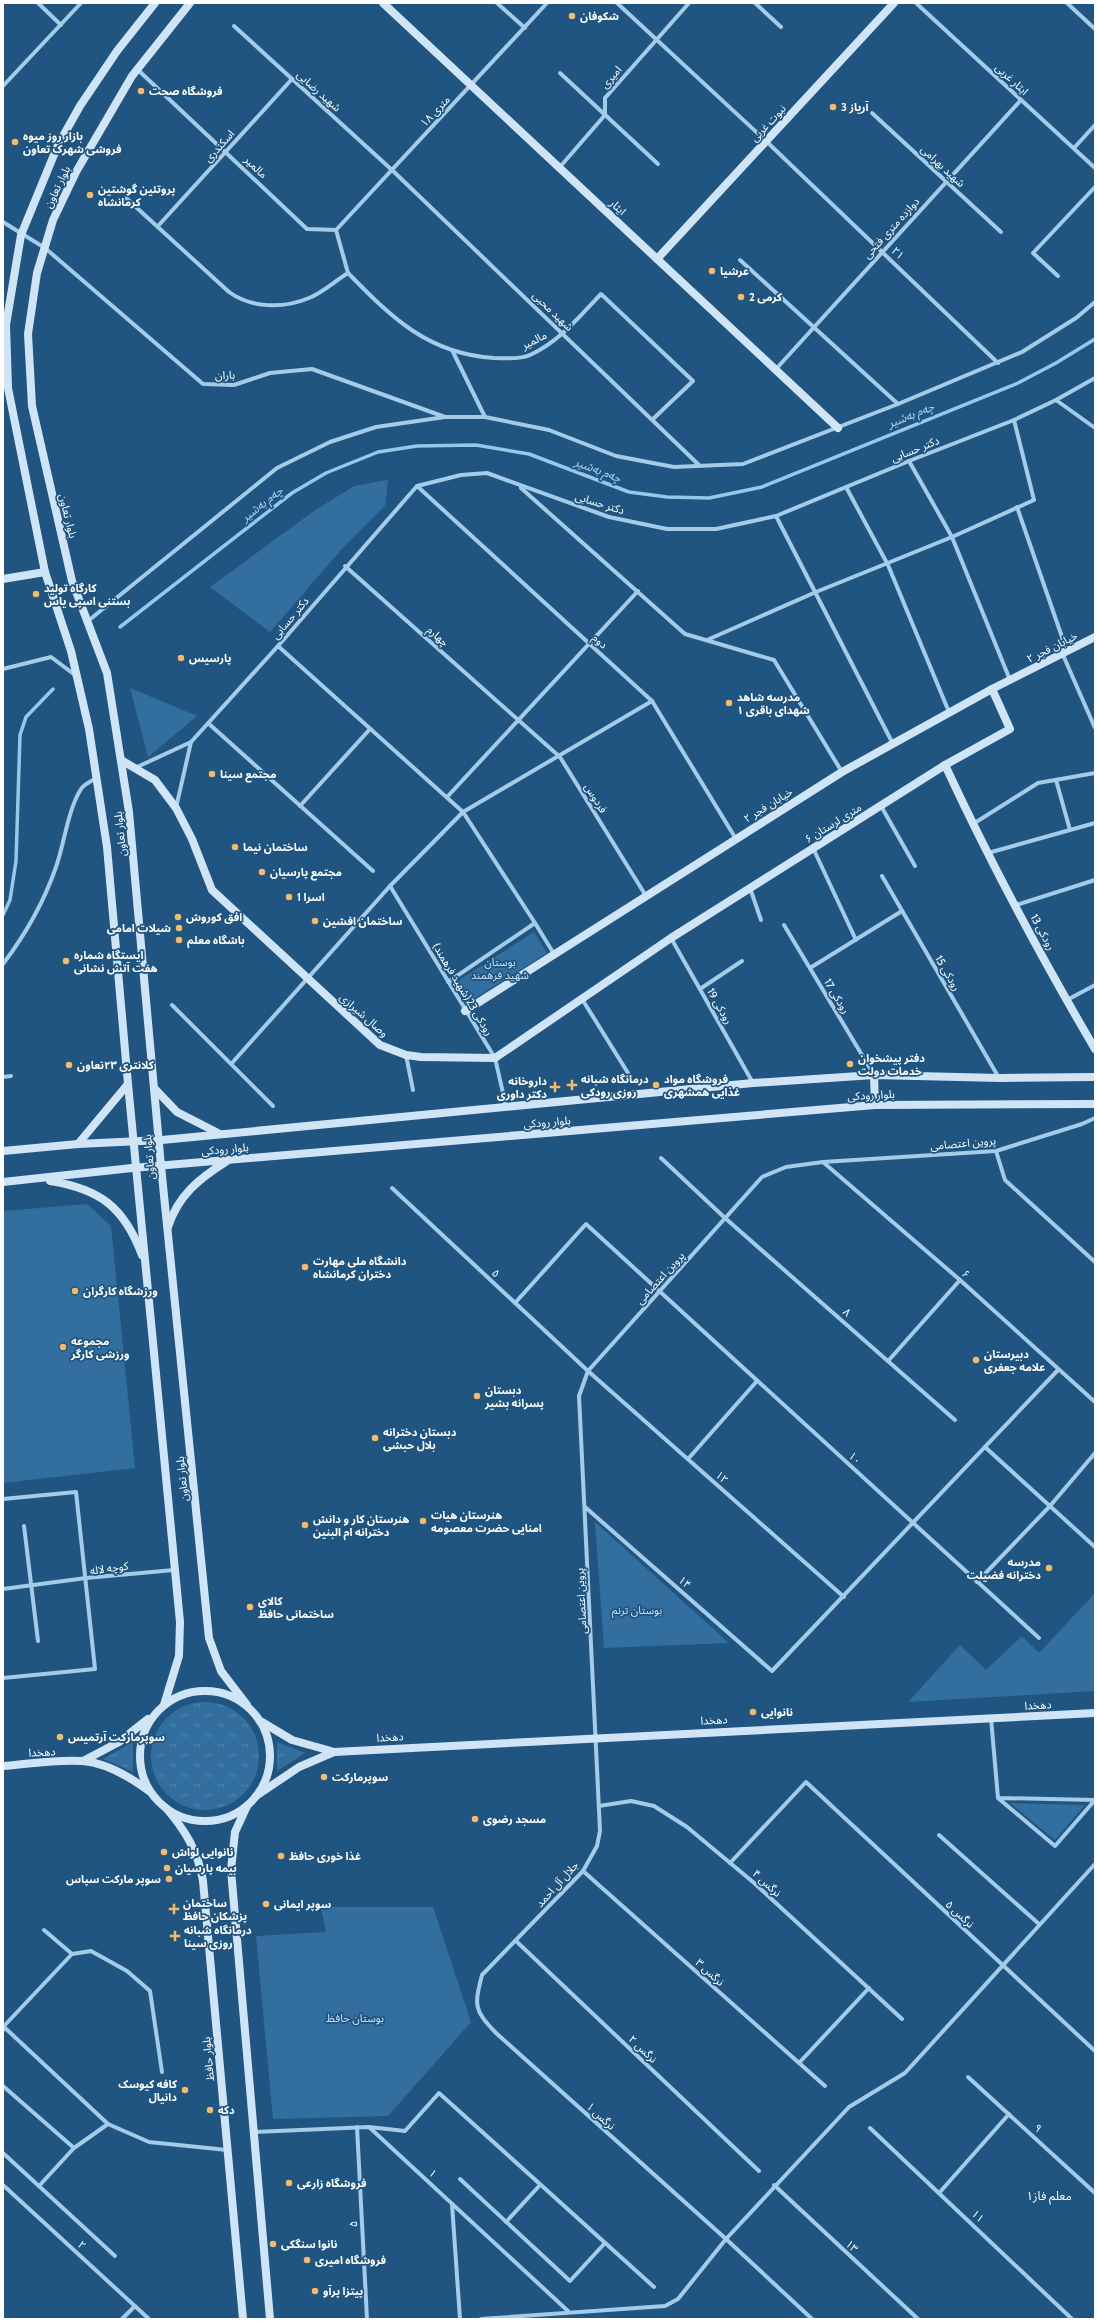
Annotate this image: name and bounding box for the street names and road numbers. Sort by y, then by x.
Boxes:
street label: ایثار غربی [992,60,1032,98]
street label: امیری [597,63,625,91]
street label: شهید رضایی [294,67,344,115]
street label: ۱۸ متری [417,92,453,130]
street label: نبوت غربی [747,101,789,145]
street label: اسکندری [201,127,237,165]
street label: شهید بهرامی [918,142,968,190]
street label: مالمیر [241,152,271,181]
street label: بلوار تعاون [41,164,73,210]
street label: دوازده متری فتحی [860,194,922,262]
street label: ایثار [606,195,629,218]
street label: ۲۱ [889,244,907,262]
street label: شهید محبی [530,288,577,334]
street label: مالمیر [518,328,549,353]
street label: باران [215,368,235,382]
street label: دکتر حسابی [889,433,941,465]
street label: دکتر حسابی [574,489,626,517]
street label: بلوار تعاون [56,492,80,540]
street label: دکتر حسابی [268,594,312,642]
street label: چهارم [424,623,452,650]
street label: خیابان فجر ۲ [1024,628,1080,666]
street label: دوم [589,631,610,652]
street label: فردوس [581,781,611,816]
street label: خیابان فجر ۲ [741,784,795,826]
street label: ۶ متری لرستان [802,800,864,846]
street label: بلوار تعاون [111,811,129,857]
street label: رودکی 13 [1028,912,1058,952]
street label: رودکی 23(شهید فرهمند) [430,940,496,1038]
street label: رودکی 15 [932,953,964,993]
street label: رودکی 17 [821,976,853,1016]
street label: رودکی 19 [704,986,736,1026]
street label: وصال شیرازی [337,990,391,1040]
street label: بلوار رودکی [847,1087,895,1103]
street label: بلوار رودکی [523,1113,571,1131]
street label: پروین اعتصامی [929,1133,997,1154]
street label: بلوار تعاون [140,1134,158,1180]
street label: بلوار رودکی [201,1140,249,1158]
street label: پروین اعتصامی [633,1249,688,1308]
street label: ۵ [489,1266,503,1280]
street label: ۶ [959,1267,973,1281]
street label: ۸ [840,1305,854,1320]
street label: ۱۰ [846,1449,864,1467]
street label: بلوار تعاون [173,1456,191,1502]
street label: ۱۲ [713,1468,731,1486]
street label: کوچه لاله [89,1558,130,1579]
street label: پروین اعتصامی [572,1568,591,1634]
street label: ۱۴ [676,1573,694,1591]
street label: دهخدا [1024,1697,1052,1713]
street label: دهخدا [700,1712,728,1728]
street label: دهخدا [376,1729,404,1745]
street label: دهخدا [28,1744,56,1760]
street label: جلال آل احمد [533,1858,582,1910]
street label: نرگس ۴ [750,1866,784,1900]
street label: نرگس ۵ [943,1897,977,1931]
street label: نرگس ۳ [693,1955,727,1989]
street label: نرگس ۲ [626,2032,660,2066]
street label: بلوار حافظ [199,2036,217,2082]
street label: نرگس ۱ [584,2099,618,2133]
street label: ۹ [1031,2121,1045,2135]
street label: ۱ [426,2166,440,2180]
street label: ۱۱ [969,2207,987,2225]
street label: ۵ [346,2220,360,2228]
street label: ۱۳ [843,2237,861,2255]
street label: ۲ [75,2238,89,2252]

